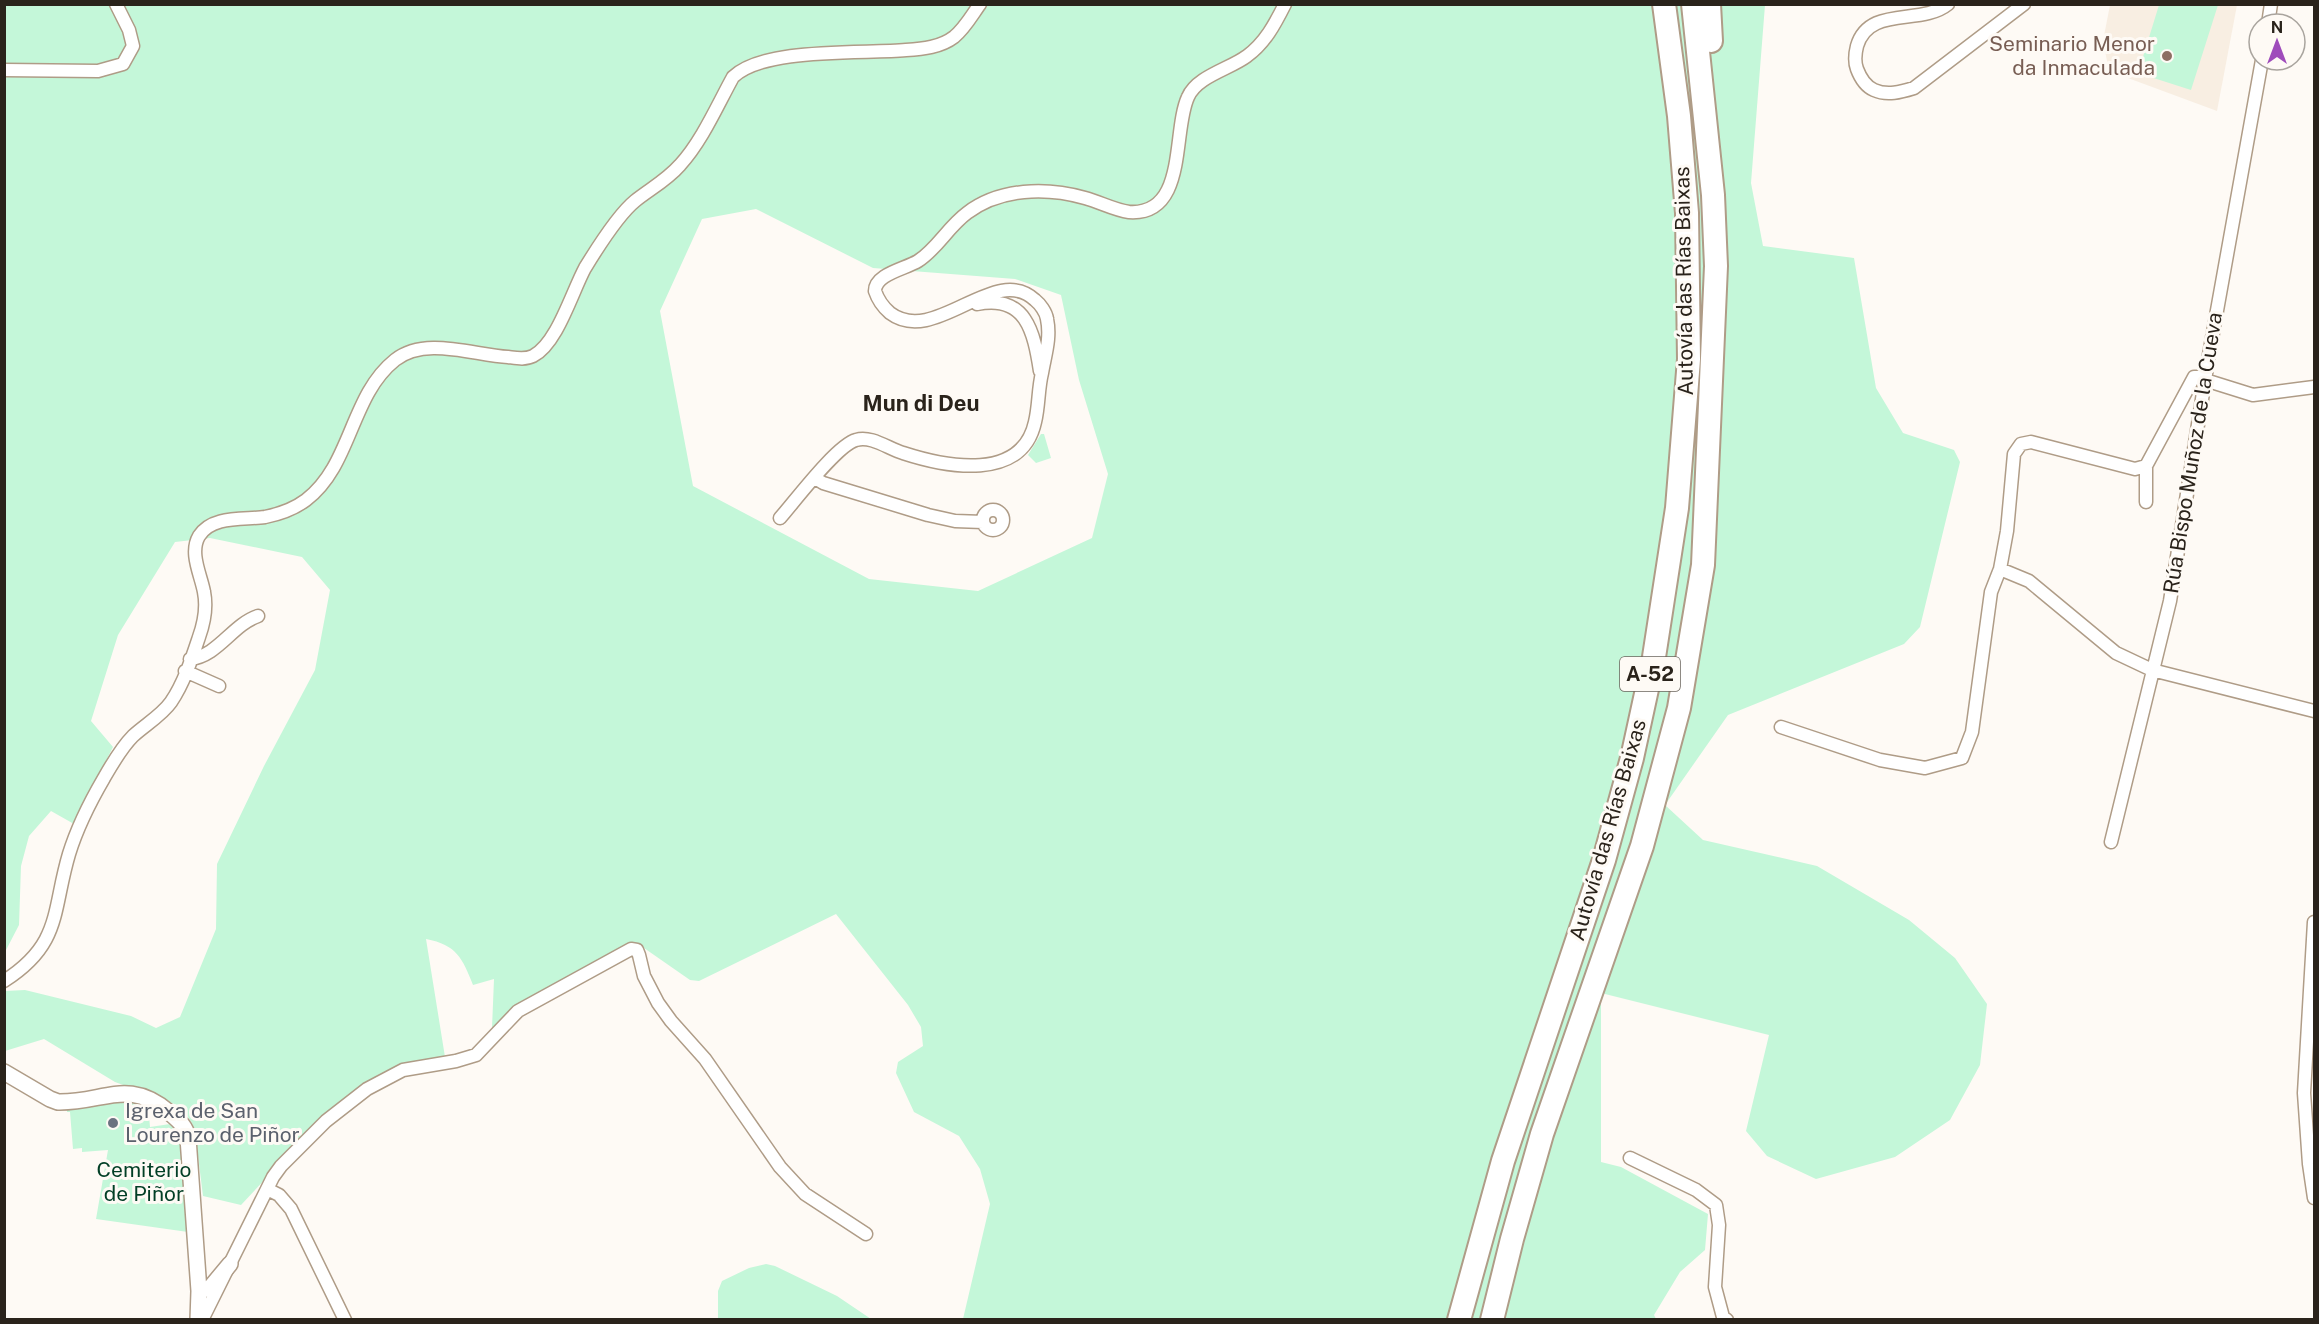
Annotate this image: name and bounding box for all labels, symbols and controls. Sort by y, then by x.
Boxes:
north arrow [2247,12,2307,72]
text: N [2271,18,2283,37]
place label: Seminario Menor da Inmaculada [1989,31,2155,80]
marker: Seminario Menor da Inmaculada [2160,49,2174,63]
street label: Autovía das Rías Baixas [1669,166,1698,396]
street label: Rúa Bispo Muñoz de la Cueva [2158,310,2227,595]
district label: Mun di Deu [862,390,980,416]
road number: A-52 [1620,657,1680,691]
street label: Autovía das Rías Baixas [1564,716,1651,943]
place label: Igrexa de San Lourenzo de Piñor [125,1098,300,1147]
marker: Igrexa de San Lourenzo de Piñor [106,1116,120,1130]
park label: Cemiterio de Piñor [97,1157,191,1206]

